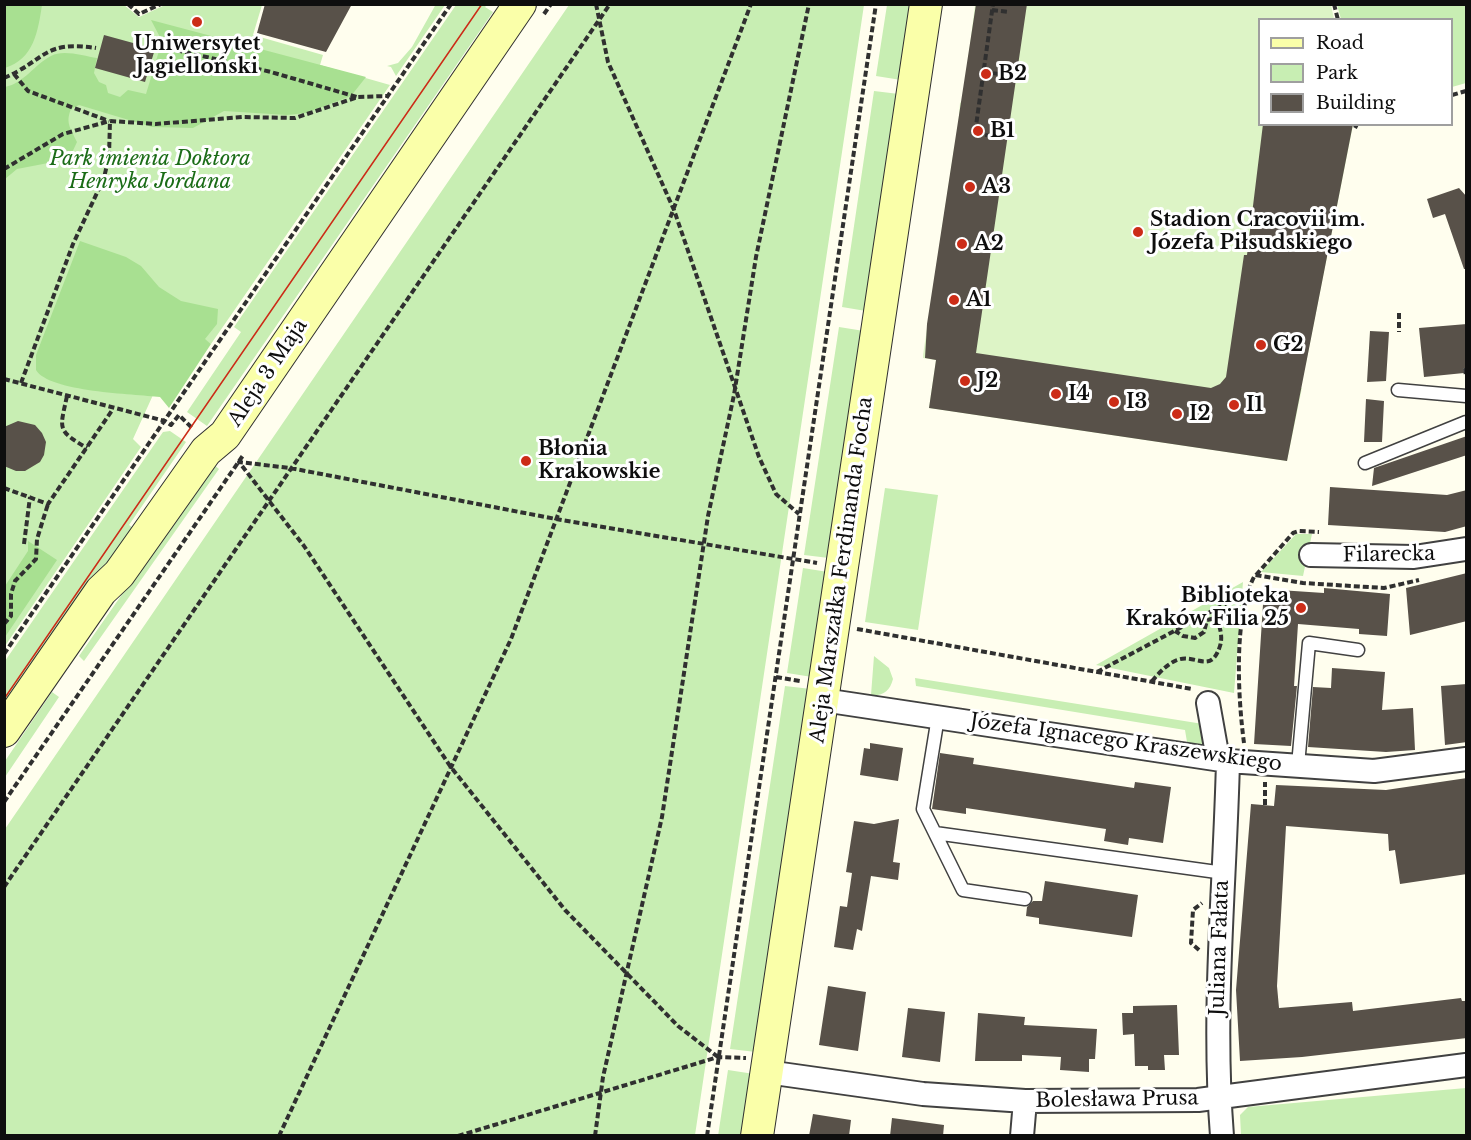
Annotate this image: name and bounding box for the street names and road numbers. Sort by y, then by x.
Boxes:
street label: Aleja 3 Maja [223,315,313,431]
street label: Aleja Marszałka Ferdinanda Focha [806,395,878,745]
street label: Filarecka [1342,542,1436,568]
street label: Józefa Ignacego Kraszewskiego [969,709,1283,777]
street label: Juliana Fałata [1206,880,1234,1016]
street label: Bolesława Prusa [1035,1087,1199,1113]

